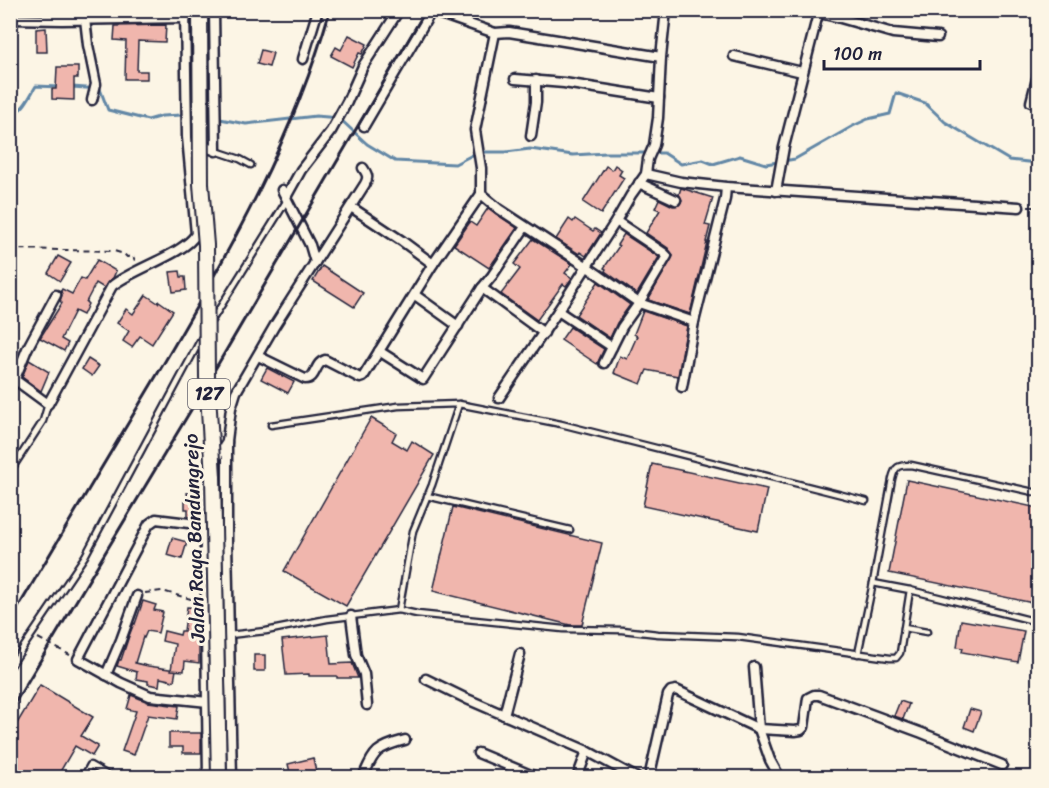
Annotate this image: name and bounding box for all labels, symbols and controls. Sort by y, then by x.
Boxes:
scale bar [824,33,980,71]
text: 100 m [833,38,882,70]
road number: 127 [188,379,230,409]
street label: Jalan Raya Bandungrejo [173,433,216,644]

